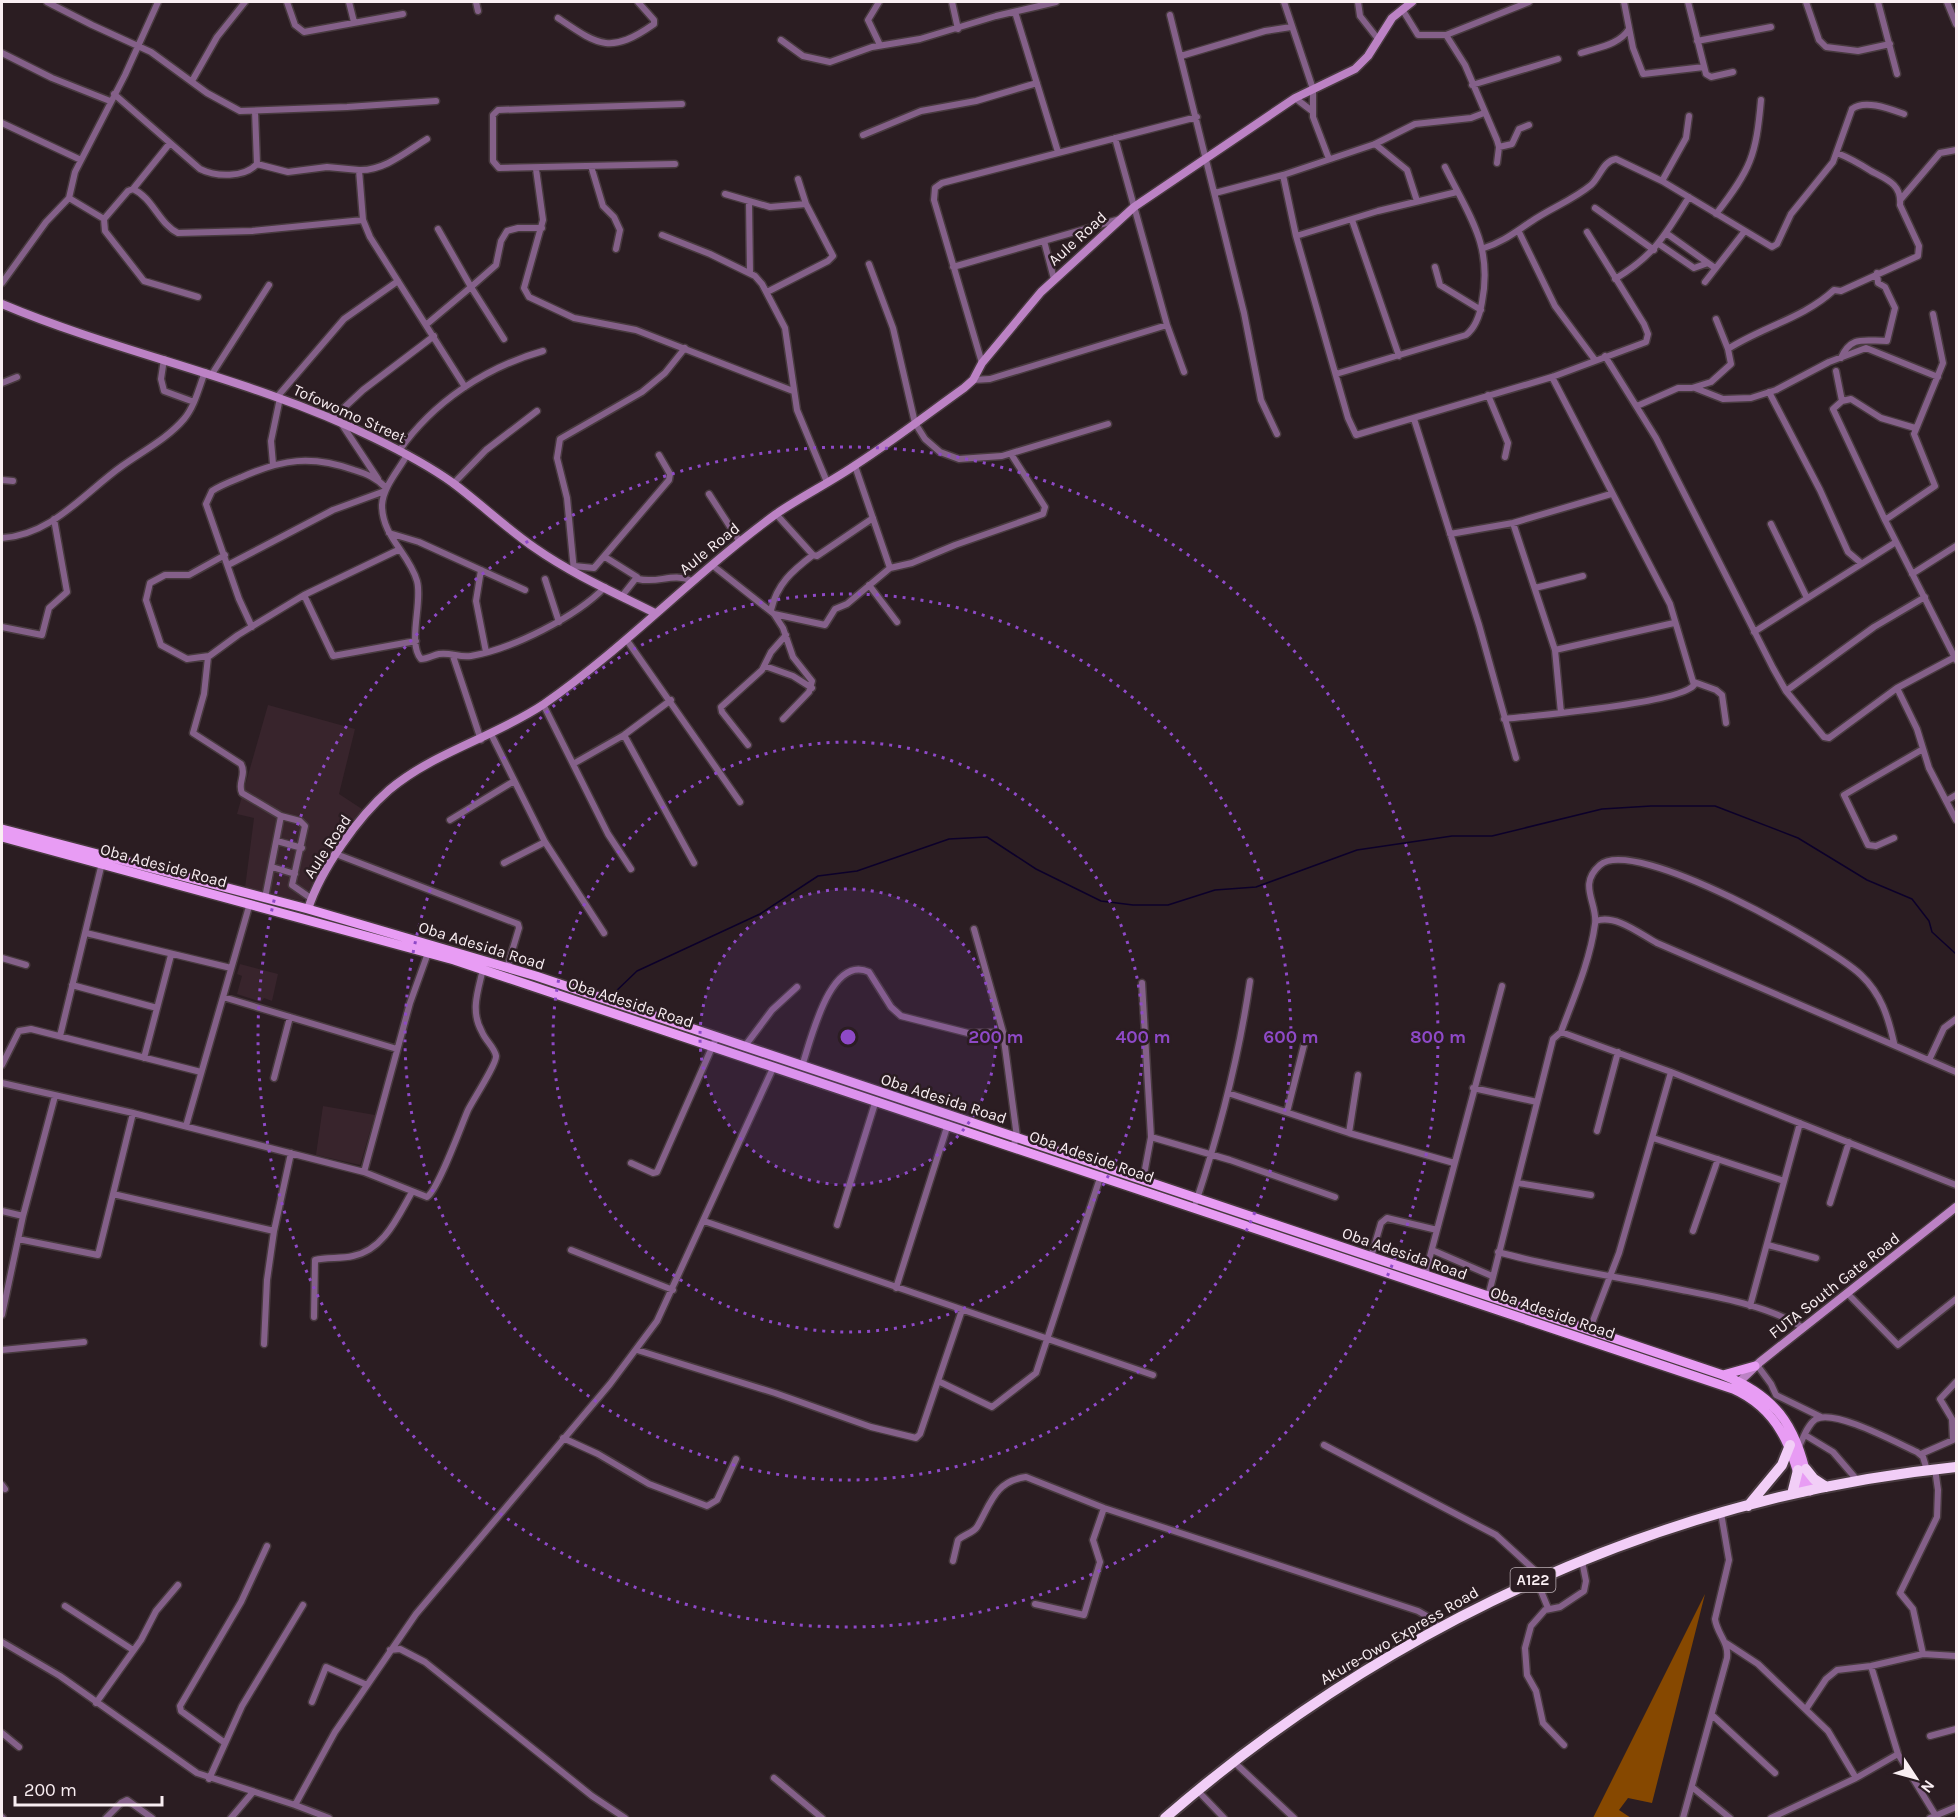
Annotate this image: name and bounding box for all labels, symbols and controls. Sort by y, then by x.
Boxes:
street label: Aule Road [1044,207,1111,270]
street label: Tofowomo Street [290,380,409,447]
street label: Aule Road [675,518,743,578]
street label: Aule Road [300,811,355,882]
street label: Oba Adeside Road [98,839,230,892]
street label: Oba Adesida Road [416,917,547,974]
street label: Oba Adeside Road [566,973,696,1032]
text: 200 m [968,1026,1024,1048]
text: 400 m [1115,1026,1171,1048]
text: 600 m [1263,1026,1319,1048]
text: 800 m [1410,1026,1466,1048]
centre of rings [838,1027,858,1047]
street label: Oba Adesida Road [878,1069,1009,1128]
street label: Oba Adeside Road [1027,1126,1157,1187]
street label: Oba Adesida Road [1340,1223,1470,1284]
street label: FUTA South Gate Road [1765,1228,1903,1342]
street label: Oba Adeside Road [1488,1282,1618,1343]
road number: A122 [1510,1568,1556,1592]
street label: Akure-Owo Express Road [1317,1582,1482,1689]
north arrow [1886,1748,1946,1808]
scale bar [15,1769,162,1807]
text: N [1917,1776,1939,1797]
text: 200 m [24,1779,77,1801]

